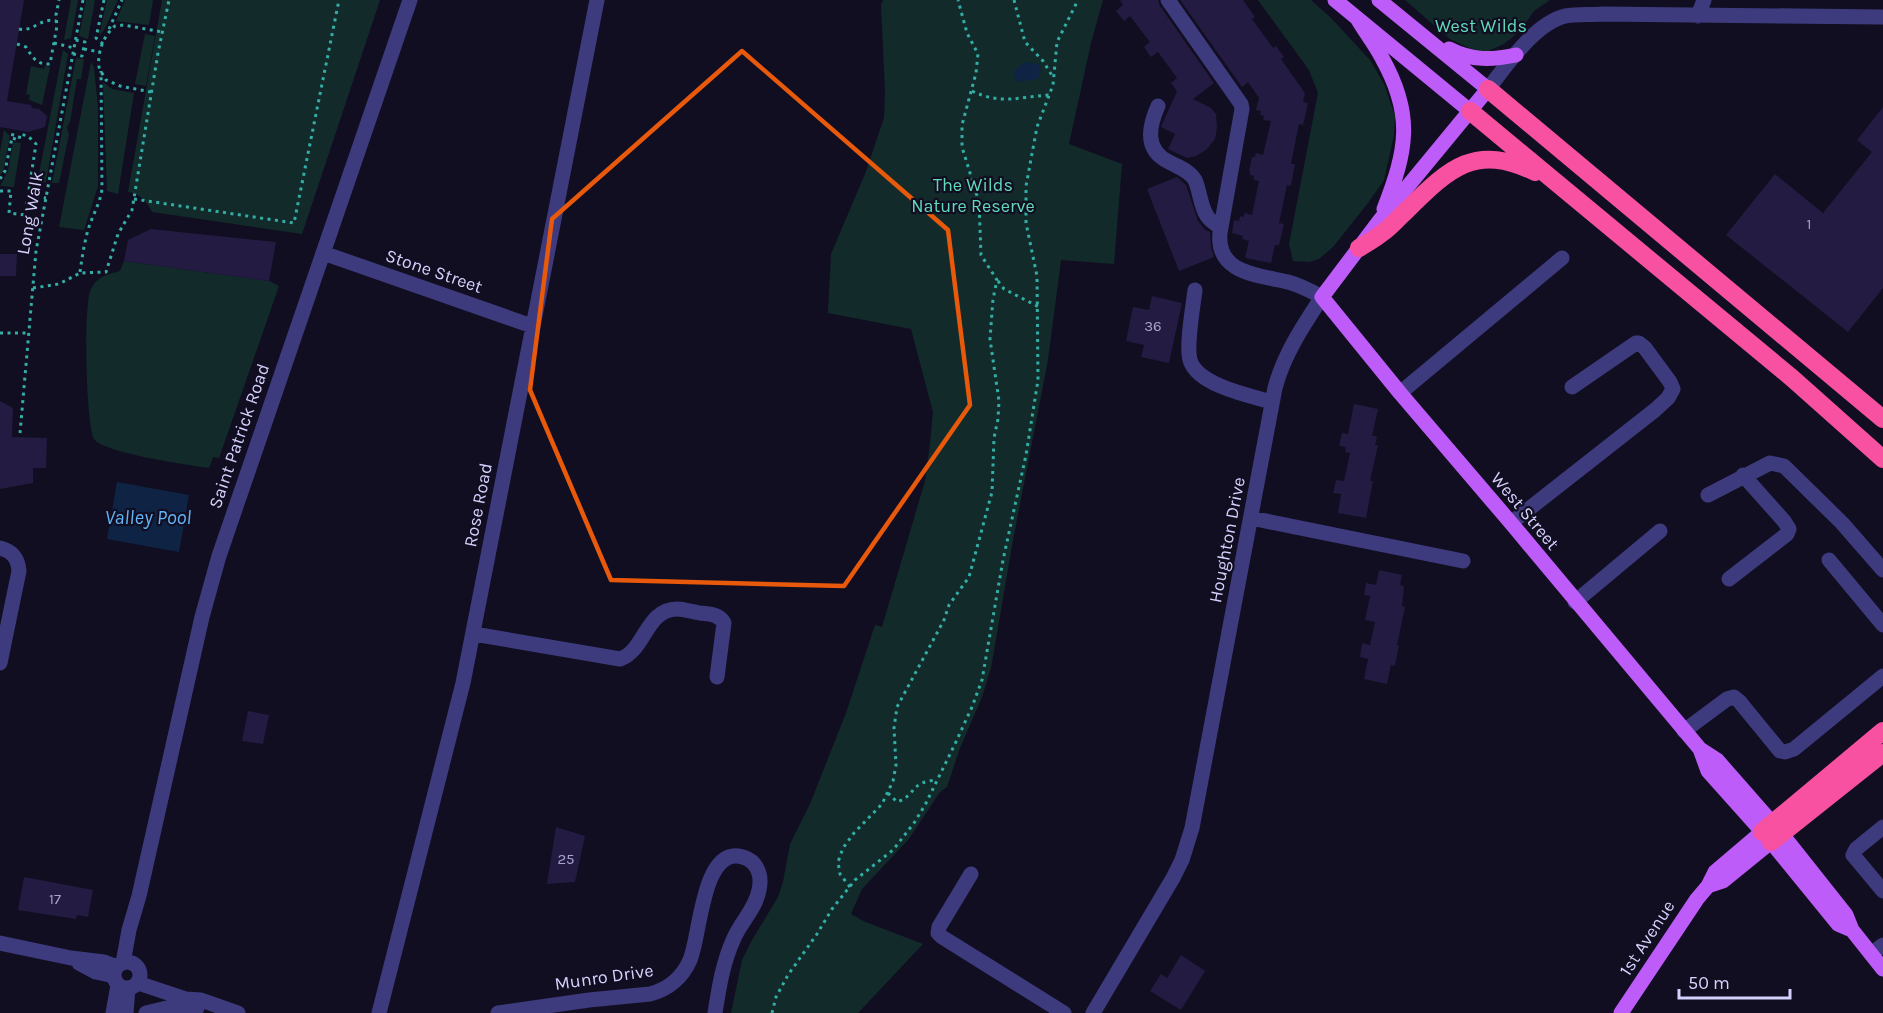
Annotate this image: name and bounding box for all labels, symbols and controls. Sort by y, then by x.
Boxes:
park label: West Wilds [1435,15,1527,37]
street label: Long Walk [12,170,48,256]
park label: The Wilds Nature Reserve [911,174,1035,217]
house number: 1 [1807,215,1811,233]
street label: Stone Street [383,244,486,298]
house number: 36 [1144,317,1162,335]
street label: Saint Patrick Road [204,361,274,511]
street label: Rose Road [459,461,497,549]
street label: West Street [1486,468,1564,555]
street label: Houghton Drive [1204,475,1250,605]
water label: Valley Pool [105,506,191,529]
house number: 25 [557,850,575,868]
house number: 17 [49,890,61,908]
street label: 1st Avenue [1614,896,1680,980]
street label: Munro Drive [553,959,655,995]
scale bar [1679,962,1790,1000]
text: 50 m [1688,972,1730,994]

